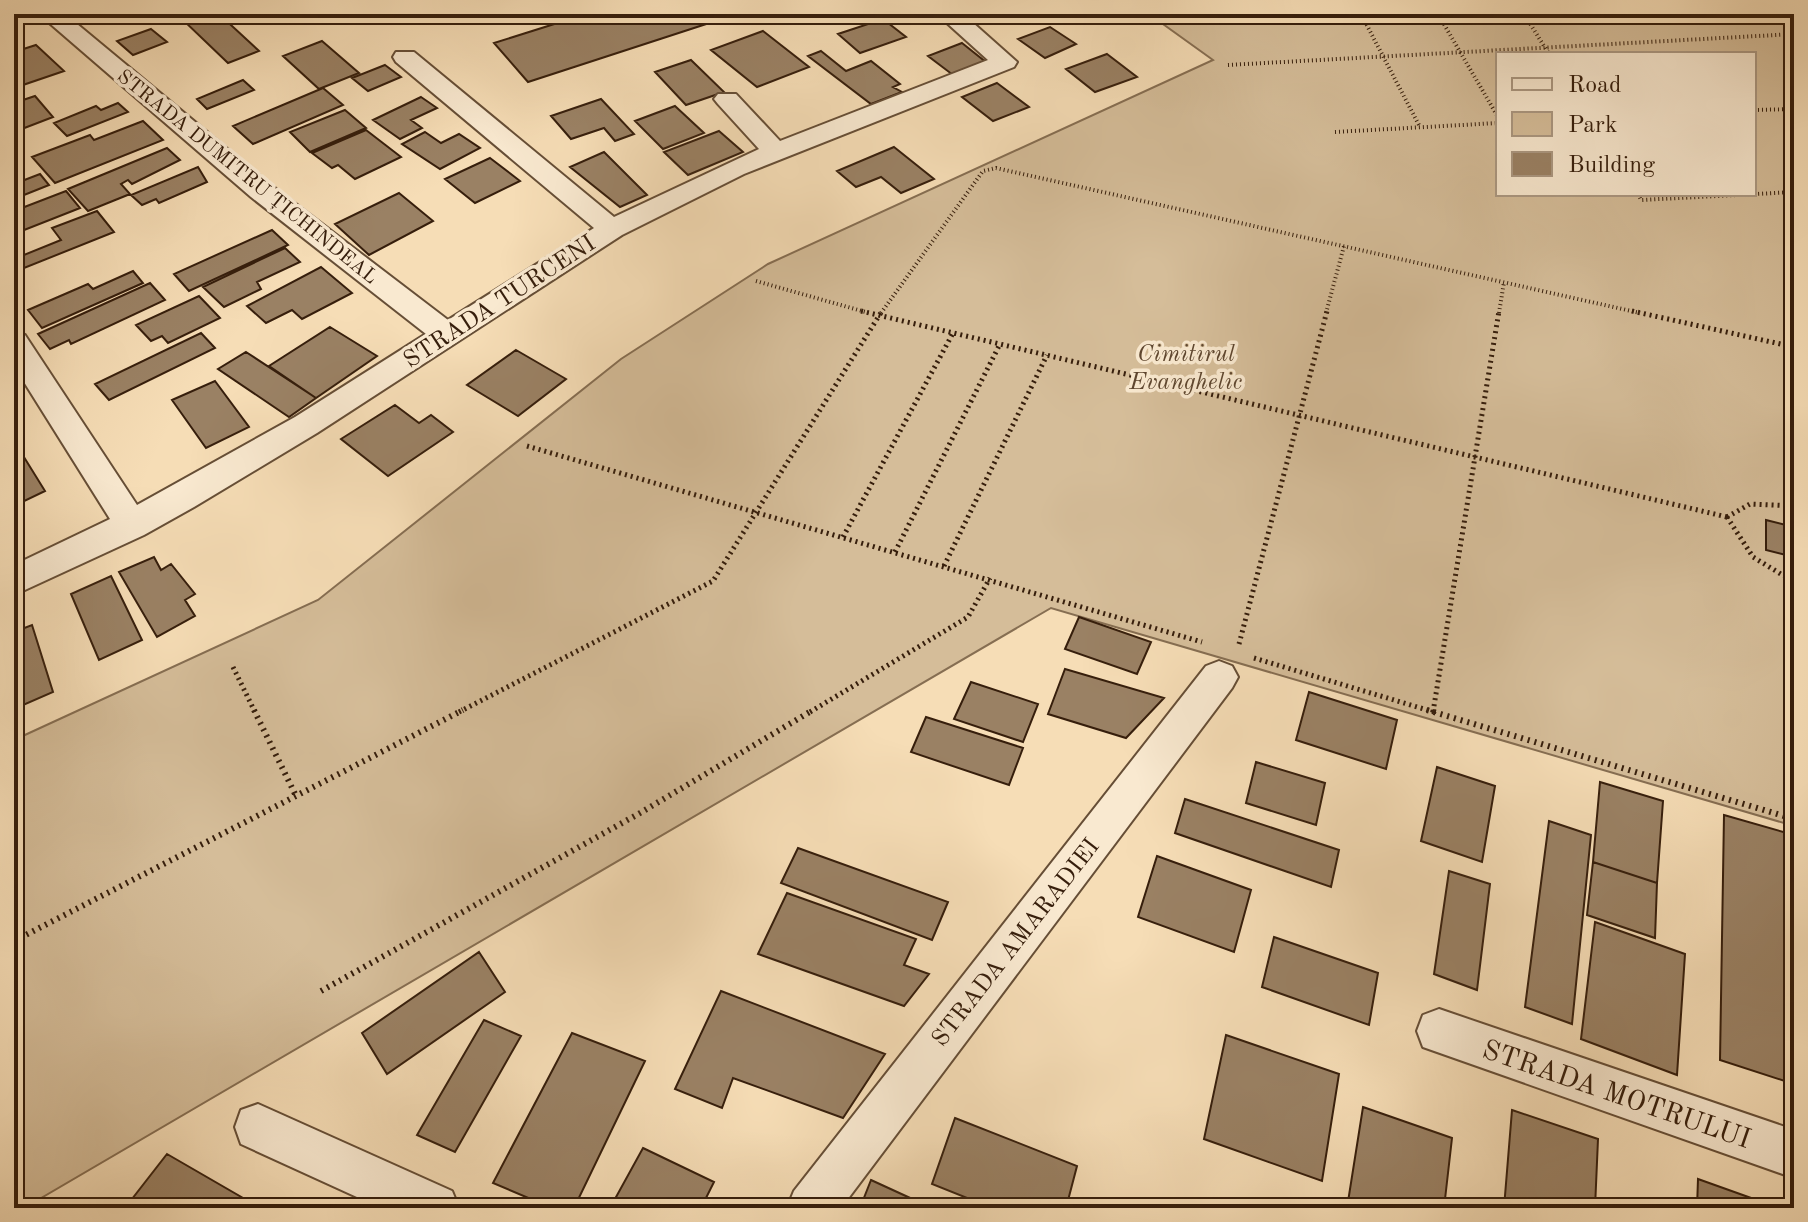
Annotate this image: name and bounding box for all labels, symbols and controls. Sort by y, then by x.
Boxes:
legend [1496,52,1756,196]
street label: STRADA DUMITRU ȚICHINDEAL [113,67,381,289]
text: Road [1568,74,1621,98]
text: Park [1568,114,1617,138]
text: Building [1568,154,1655,178]
street label: STRADA TURCENI [400,232,600,374]
park label: Cimitirul Evanghelic [1128,343,1243,395]
street label: STRADA AMARADIEI [928,835,1105,1052]
street label: STRADA MOTRULUI [1478,1037,1754,1155]

